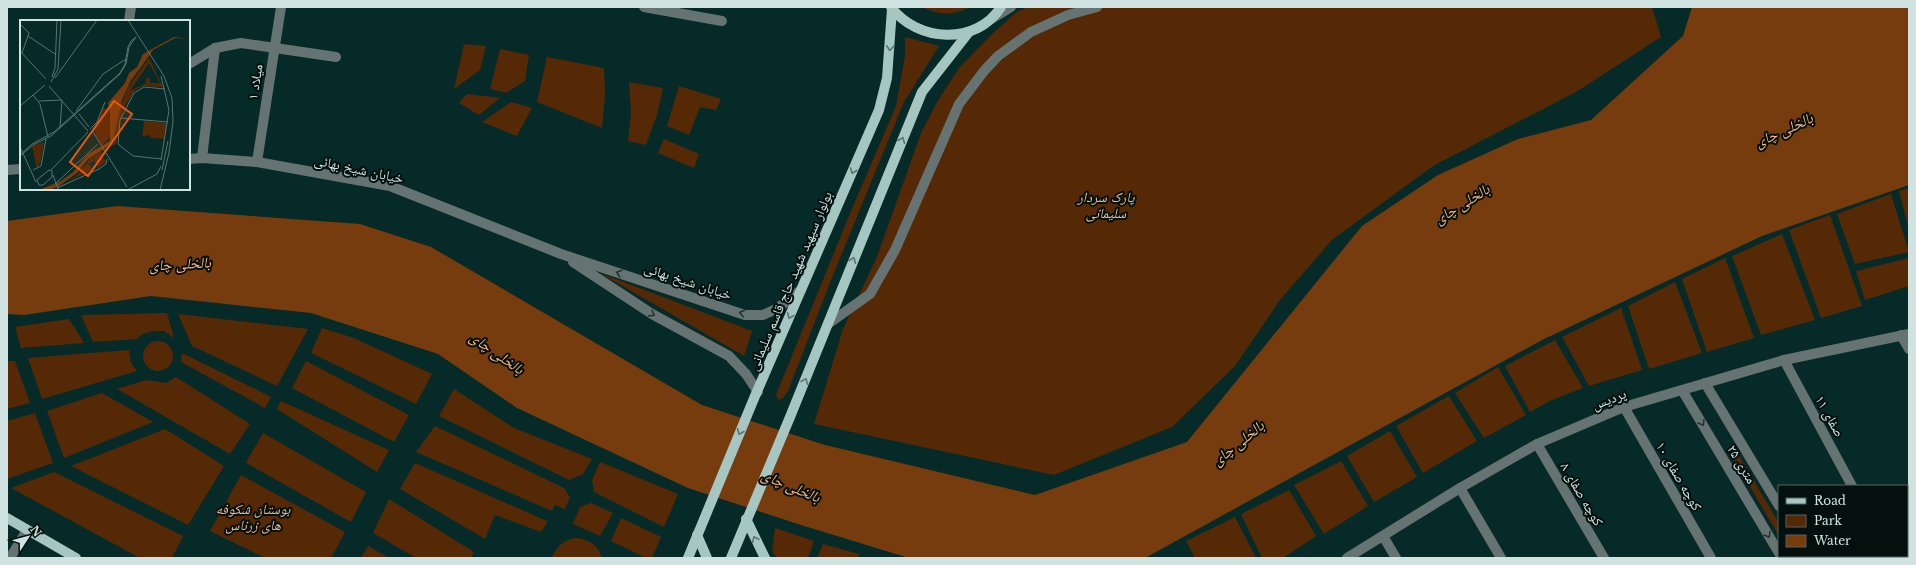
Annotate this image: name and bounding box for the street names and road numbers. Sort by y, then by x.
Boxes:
street label: میلاد ۱ [243,63,267,101]
street label: خیابان شیخ بهائی [312,151,405,188]
street label: بولوار سپهبد شهید حاج قاسم سلیمانی [744,188,837,374]
street label: خیابان شیخ بهائی [642,258,734,305]
street label: پردیس [1589,384,1629,414]
street label: صفای ۱۱ [1811,392,1849,440]
street label: کوچه صفای ۱۰ [1652,438,1706,514]
street label: ۲۵ متری [1723,441,1761,487]
street label: کوچه صفای ۸ [1557,459,1608,529]

